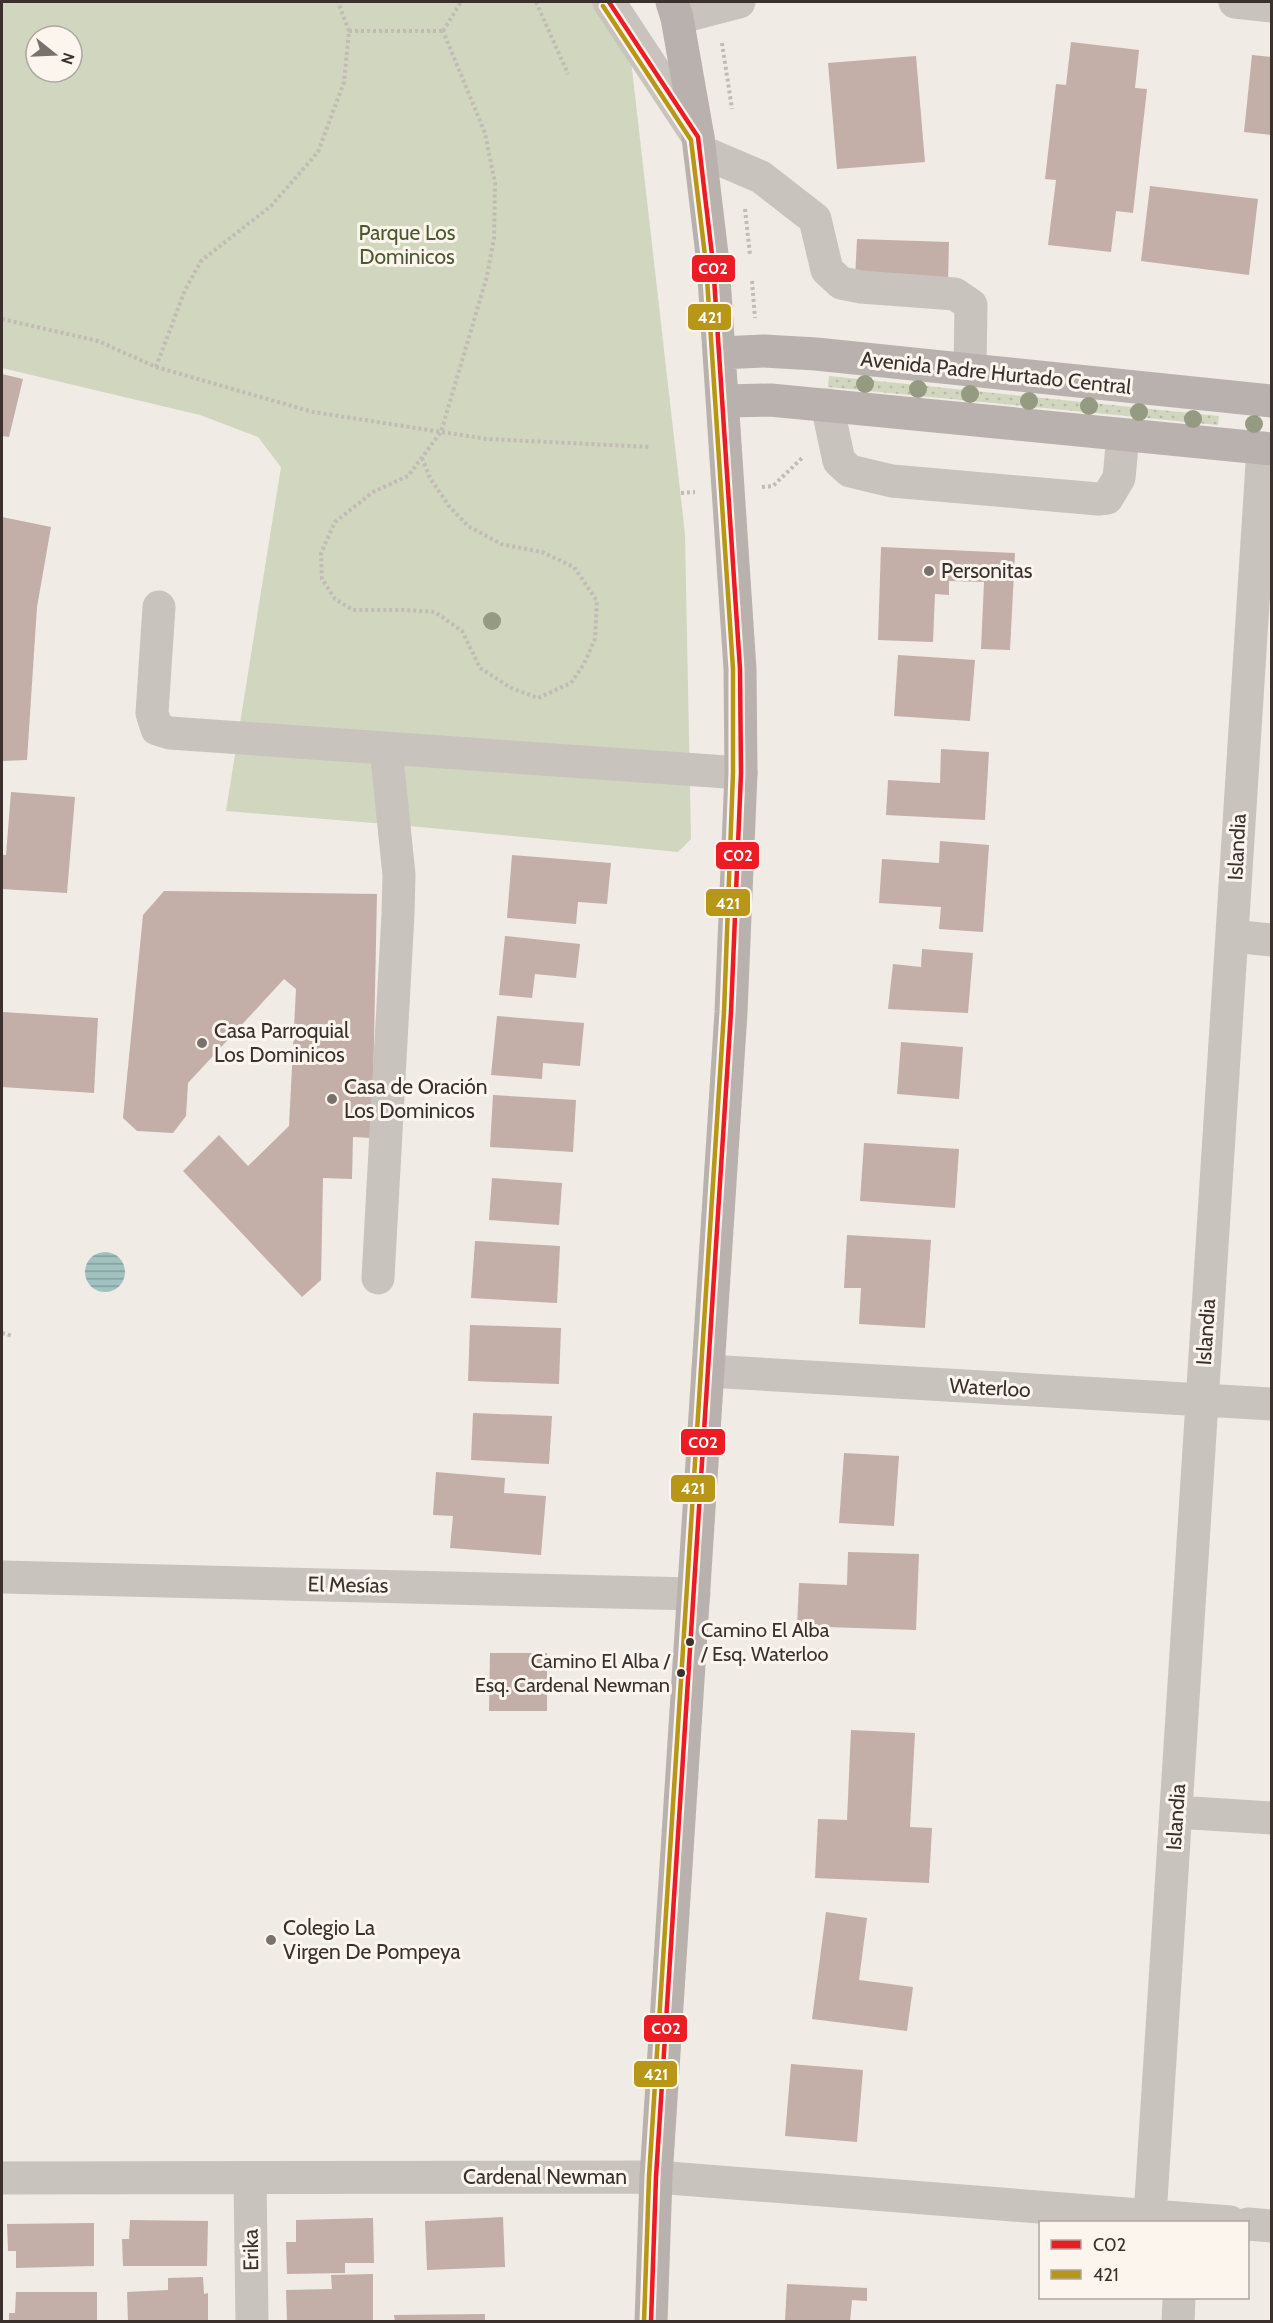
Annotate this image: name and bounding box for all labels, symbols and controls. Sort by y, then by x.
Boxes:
north arrow [24,24,84,84]
text: N [57,50,79,67]
park label: Parque Los Dominicos [359,220,456,269]
line badge: C02 [691,254,736,283]
text: C02 [698,259,728,278]
line badge: 421 [687,303,732,331]
text: 421 [698,308,722,327]
street label: Avenida Padre Hurtado Central [860,346,1133,399]
place label: Personitas [941,558,1033,583]
marker: Personitas [922,564,936,578]
street label: Islandia [1222,813,1251,881]
line badge: C02 [715,841,760,870]
text: C02 [723,846,753,865]
line badge: 421 [705,888,751,917]
text: 421 [716,894,740,913]
place label: Casa Parroquial Los Dominicos [214,1018,349,1067]
marker: Casa Parroquial Los Dominicos [195,1036,209,1050]
place label: Casa de Oración Los Dominicos [344,1074,488,1123]
marker: Casa de Oración Los Dominicos [325,1092,339,1106]
street label: Islandia [1191,1298,1220,1366]
street label: Waterloo [949,1373,1031,1402]
line badge: C02 [680,1428,726,1456]
text: C02 [688,1433,718,1452]
line badge: 421 [670,1474,716,1503]
text: 421 [681,1479,705,1498]
street label: El Mesías [307,1571,389,1598]
place label: Camino El Alba / Esq. Waterloo [700,1618,830,1666]
marker: Camino El Alba / Esq. Waterloo [684,1636,696,1648]
place label: Camino El Alba / Esq. Cardenal Newman [475,1649,672,1697]
marker: Camino El Alba / Esq. Cardenal Newman [675,1667,687,1679]
street label: Islandia [1161,1783,1190,1851]
place label: Colegio La Virgen De Pompeya [283,1915,461,1964]
marker: Colegio La Virgen De Pompeya [264,1933,278,1947]
line badge: C02 [643,2014,688,2043]
text: C02 [651,2019,681,2038]
line badge: 421 [633,2060,678,2088]
text: 421 [644,2065,668,2084]
street label: Cardenal Newman [463,2164,627,2189]
legend [1039,2221,1249,2299]
street label: Erika [238,2229,263,2271]
text: C02 [1093,2234,1126,2256]
text: 421 [1093,2264,1119,2286]

